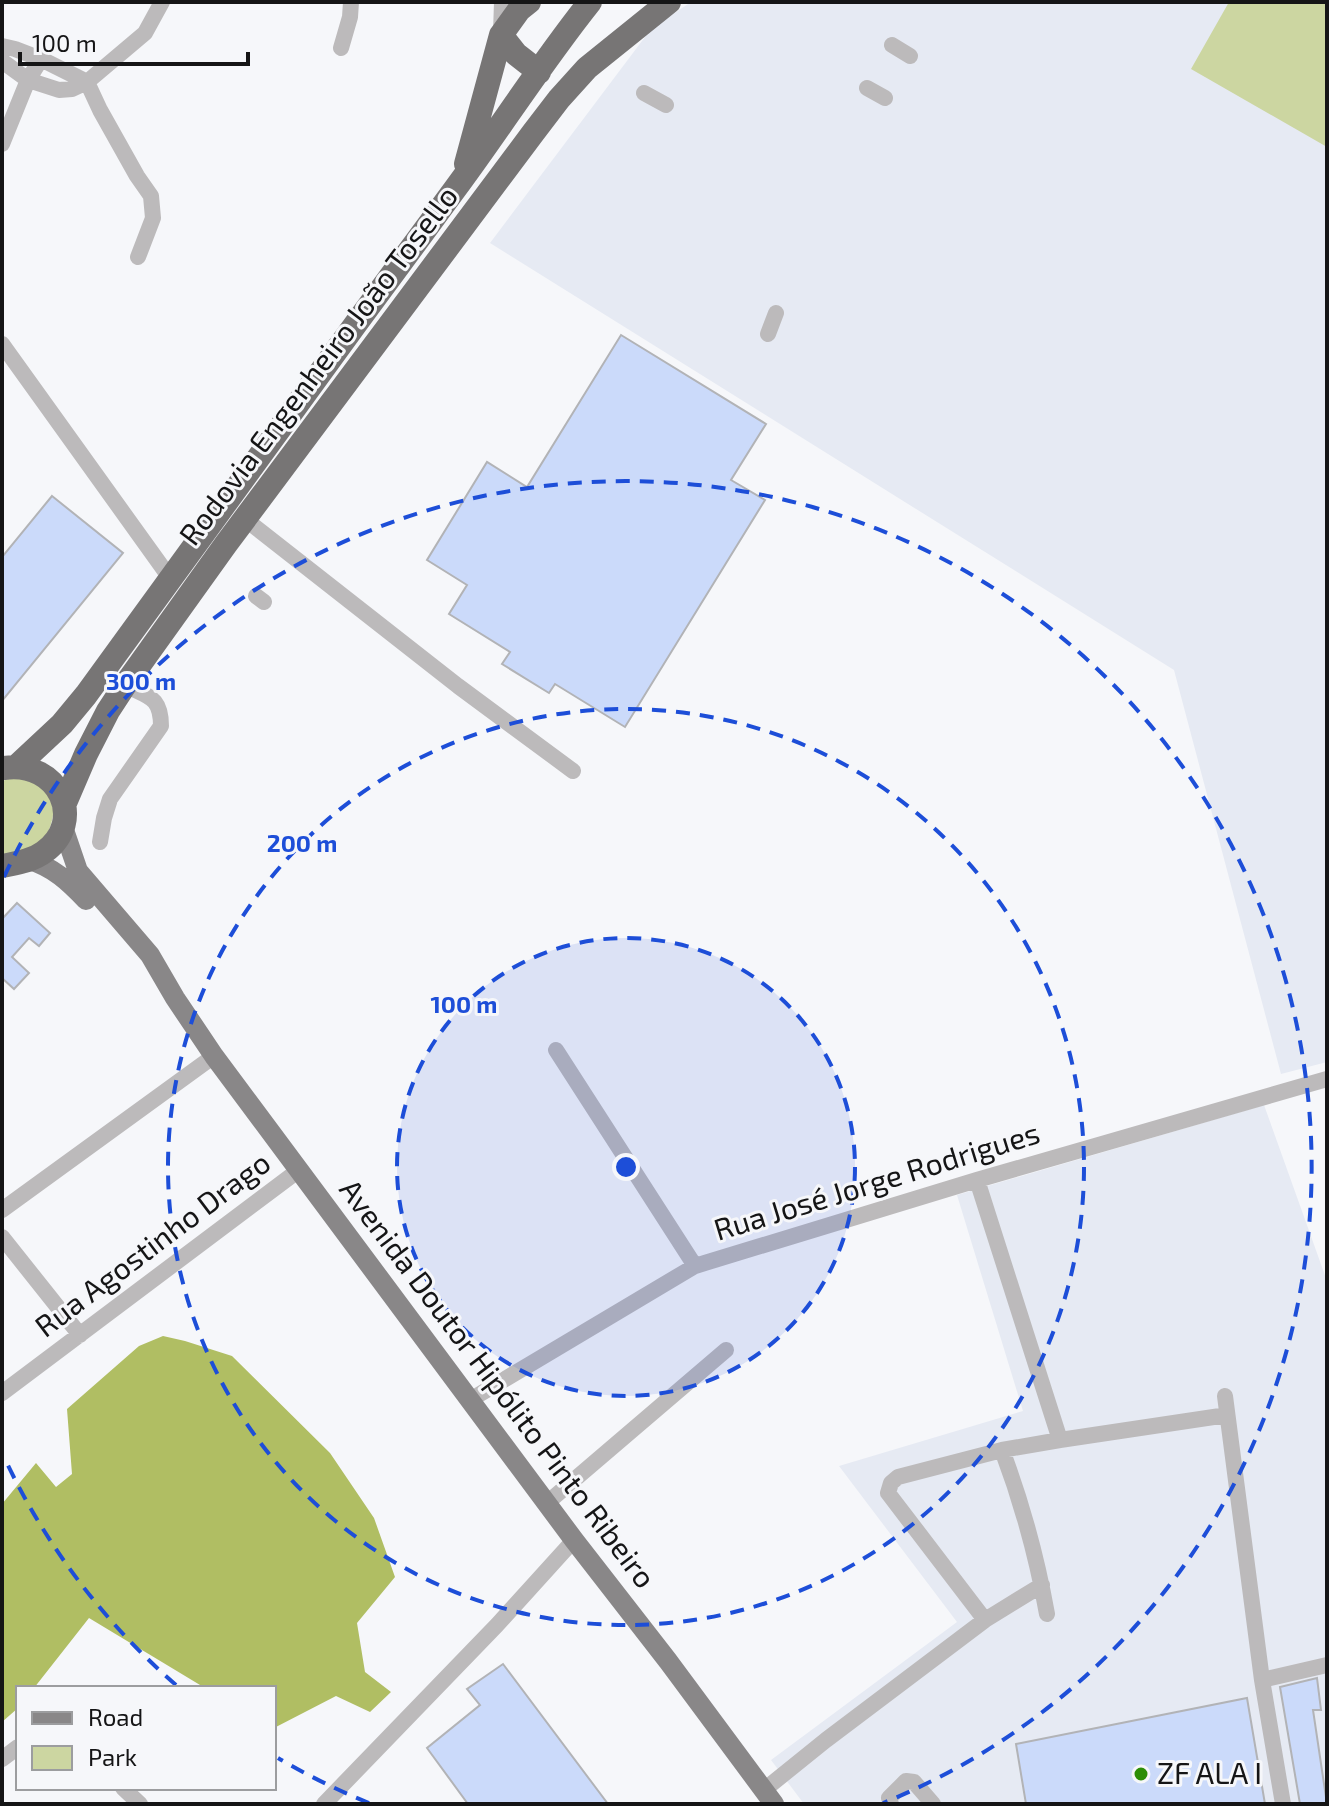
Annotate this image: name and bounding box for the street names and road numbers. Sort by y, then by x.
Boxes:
street label: Rodovia Engenheiro João Tosello [171,178,464,551]
street label: Rua José Jorge Rodrigues [709,1113,1044,1247]
street label: Rua Agostinho Drago [27,1143,277,1344]
street label: Avenida Doutor Hipólito Pinto Ribeiro [333,1171,664,1594]

